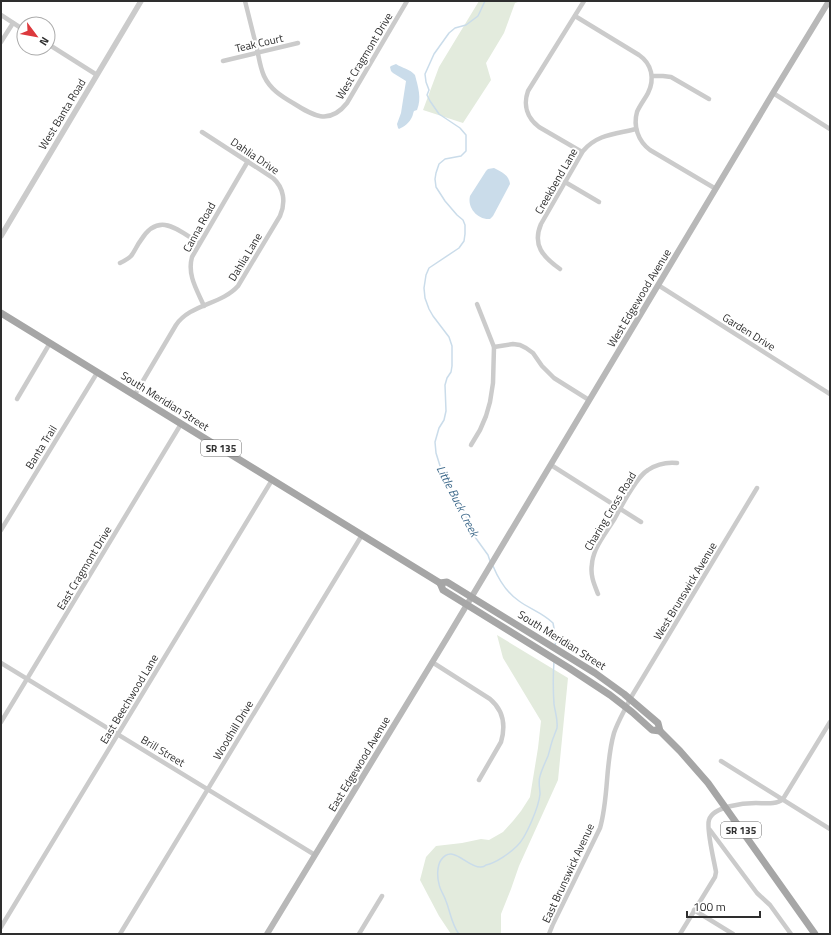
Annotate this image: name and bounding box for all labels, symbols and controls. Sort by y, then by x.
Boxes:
street label: West Cragmont Drive [332,9,396,102]
north arrow [16,16,56,56]
street label: Teak Court [233,30,285,56]
text: N [36,34,53,49]
street label: West Banta Road [34,75,90,153]
street label: Dahlia Drive [228,134,283,178]
street label: Creekbend Lane [531,145,582,217]
street label: Canna Road [179,199,219,255]
street label: Dahlia Lane [224,230,266,284]
street label: West Edgewood Avenue [603,245,675,350]
street label: Garden Drive [719,309,779,355]
street label: South Meridian Street [118,367,212,435]
street label: Banta Trail [21,422,61,472]
road number: SR 135 [201,440,241,456]
water label: Little Buck Creek [432,462,485,542]
street label: Charing Cross Road [580,468,640,553]
street label: East Cragmont Drive [53,523,116,613]
street label: West Brunswick Avenue [649,539,721,643]
street label: South Meridian Street [515,606,609,674]
street label: East Beechwood Lane [96,651,162,747]
street label: Woodhill Drive [209,697,257,763]
street label: East Edgewood Avenue [324,713,394,815]
street label: Brill Street [138,732,188,771]
street label: East Brunswick Avenue [538,820,598,925]
road number: SR 135 [721,822,761,838]
scale bar [687,893,760,919]
text: 100 m [693,897,726,916]

